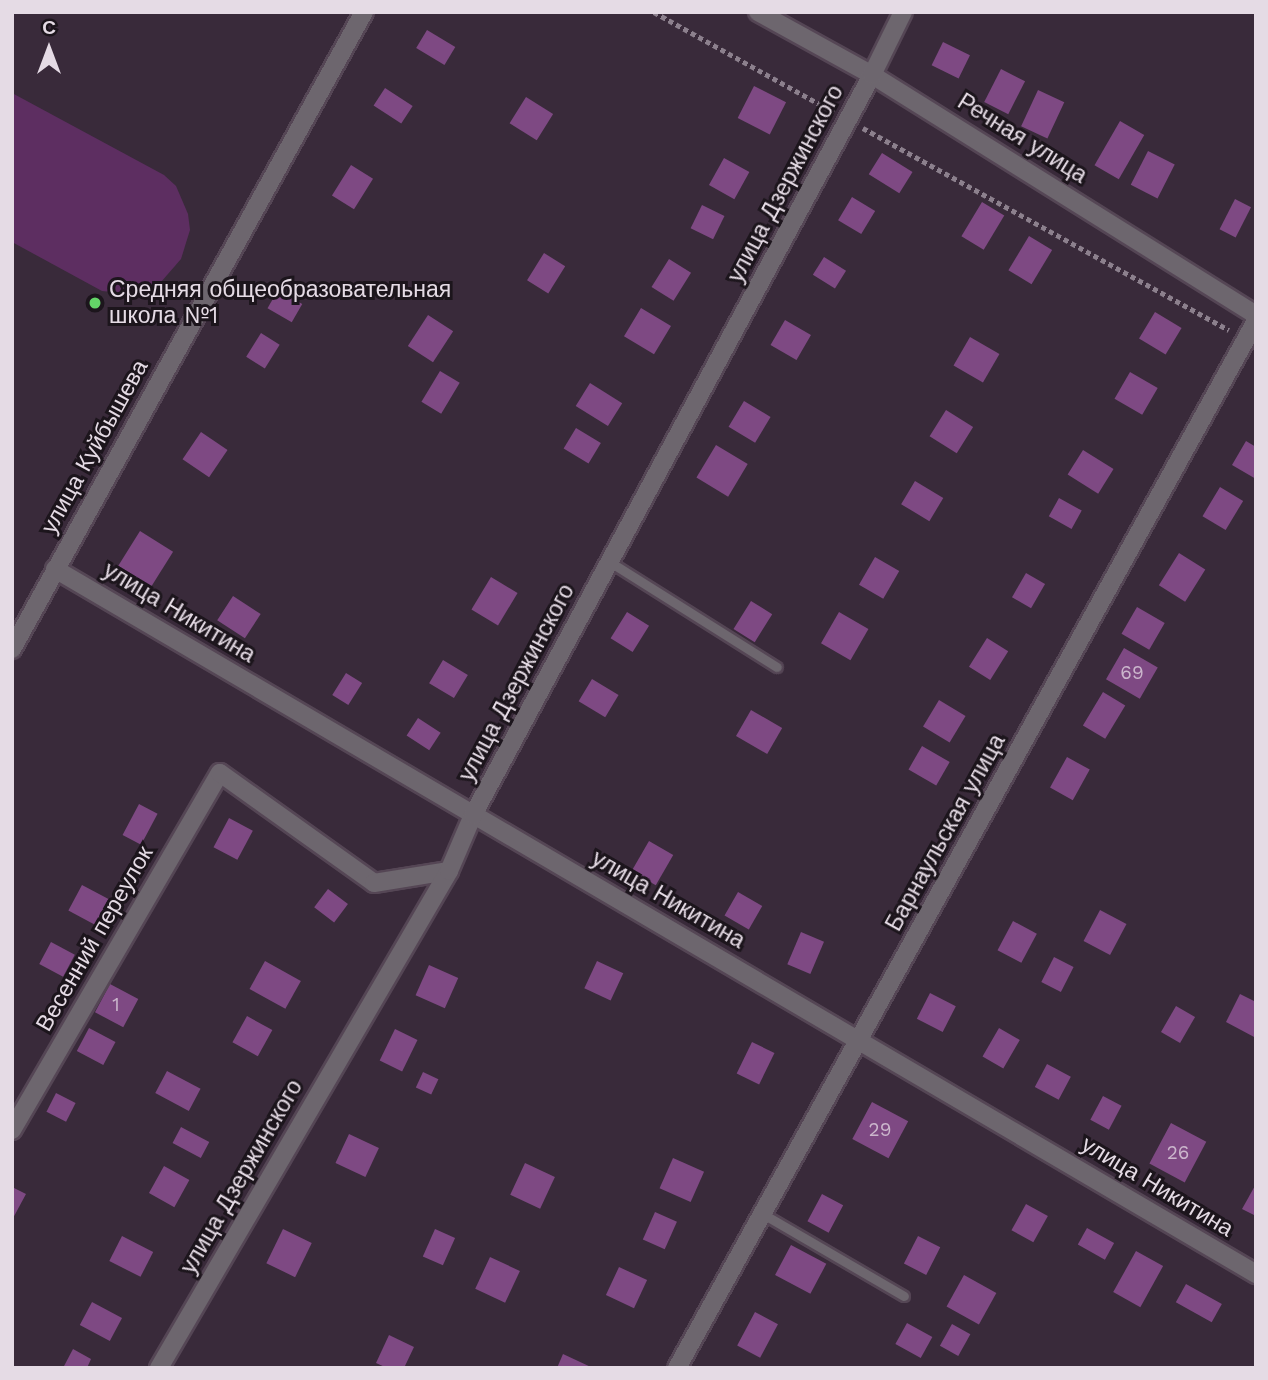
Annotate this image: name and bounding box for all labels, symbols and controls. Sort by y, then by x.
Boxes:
north arrow [14,14,84,84]
text: С [42,16,56,39]
street label: улица Дзержинского [722,81,850,287]
street label: Речная улица [952,88,1092,190]
place label: Средняя общеобразовательная школа №1 [109,276,451,330]
marker: Средняя общеобразовательная школа №1 [87,295,103,311]
street label: улица Куйбышева [36,355,154,539]
street label: улица Никитина [98,557,260,669]
street label: улица Дзержинского [453,580,581,786]
house number: 69 [1120,662,1144,684]
street label: Барнаульская улица [880,730,1012,936]
street label: Весенний переулок [31,841,159,1037]
street label: улица Никитина [586,845,750,955]
house number: 1 [112,994,120,1016]
street label: улица Дзержинского [175,1075,309,1279]
house number: 29 [869,1119,891,1141]
street label: улица Никитина [1076,1131,1238,1243]
house number: 26 [1167,1142,1189,1164]

